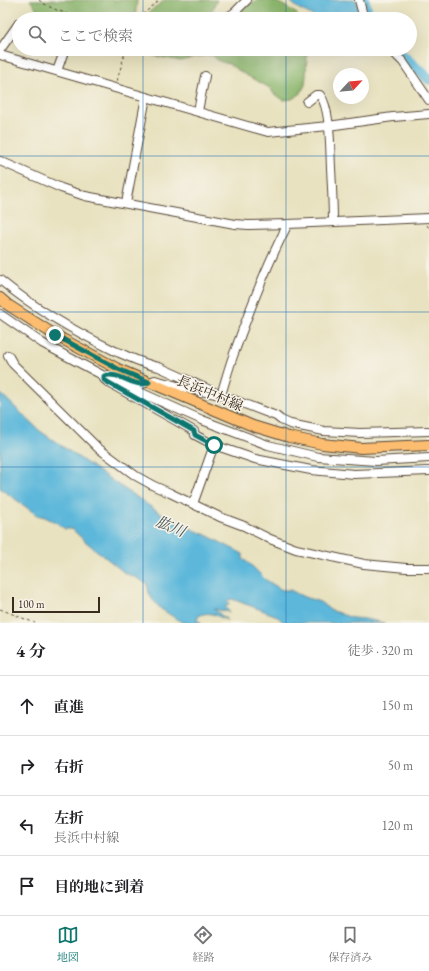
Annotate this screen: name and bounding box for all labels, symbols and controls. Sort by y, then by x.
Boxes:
search box [12,12,417,56]
icon: search [26,23,48,45]
text: ここで検索 [58,26,133,45]
north arrow [333,68,369,104]
route end [46,326,64,344]
street label: 長浜中村線 [174,371,246,415]
route start [205,436,223,454]
water label: 肱川 [153,511,190,541]
scale bar [12,595,100,614]
text: 100 m [18,597,45,611]
text: 4 分 [16,640,46,662]
text: 徒歩 · 320 m [348,642,413,659]
icon: ahead [16,695,38,717]
text: 直進 [54,697,84,716]
text: 150 m [382,697,413,714]
icon: right [16,755,38,777]
text: 右折 [54,757,84,776]
text: 50 m [388,757,413,774]
text: 左折 [54,808,84,827]
icon: left [16,815,38,837]
text: 120 m [382,817,413,834]
text: 長浜中村線 [54,829,119,846]
icon: arrive [16,875,38,897]
text: 目的地に到着 [54,877,144,896]
tab: 地図 [57,924,79,964]
tab: 経路 [192,924,214,964]
tab: 保存済み [328,924,372,964]

